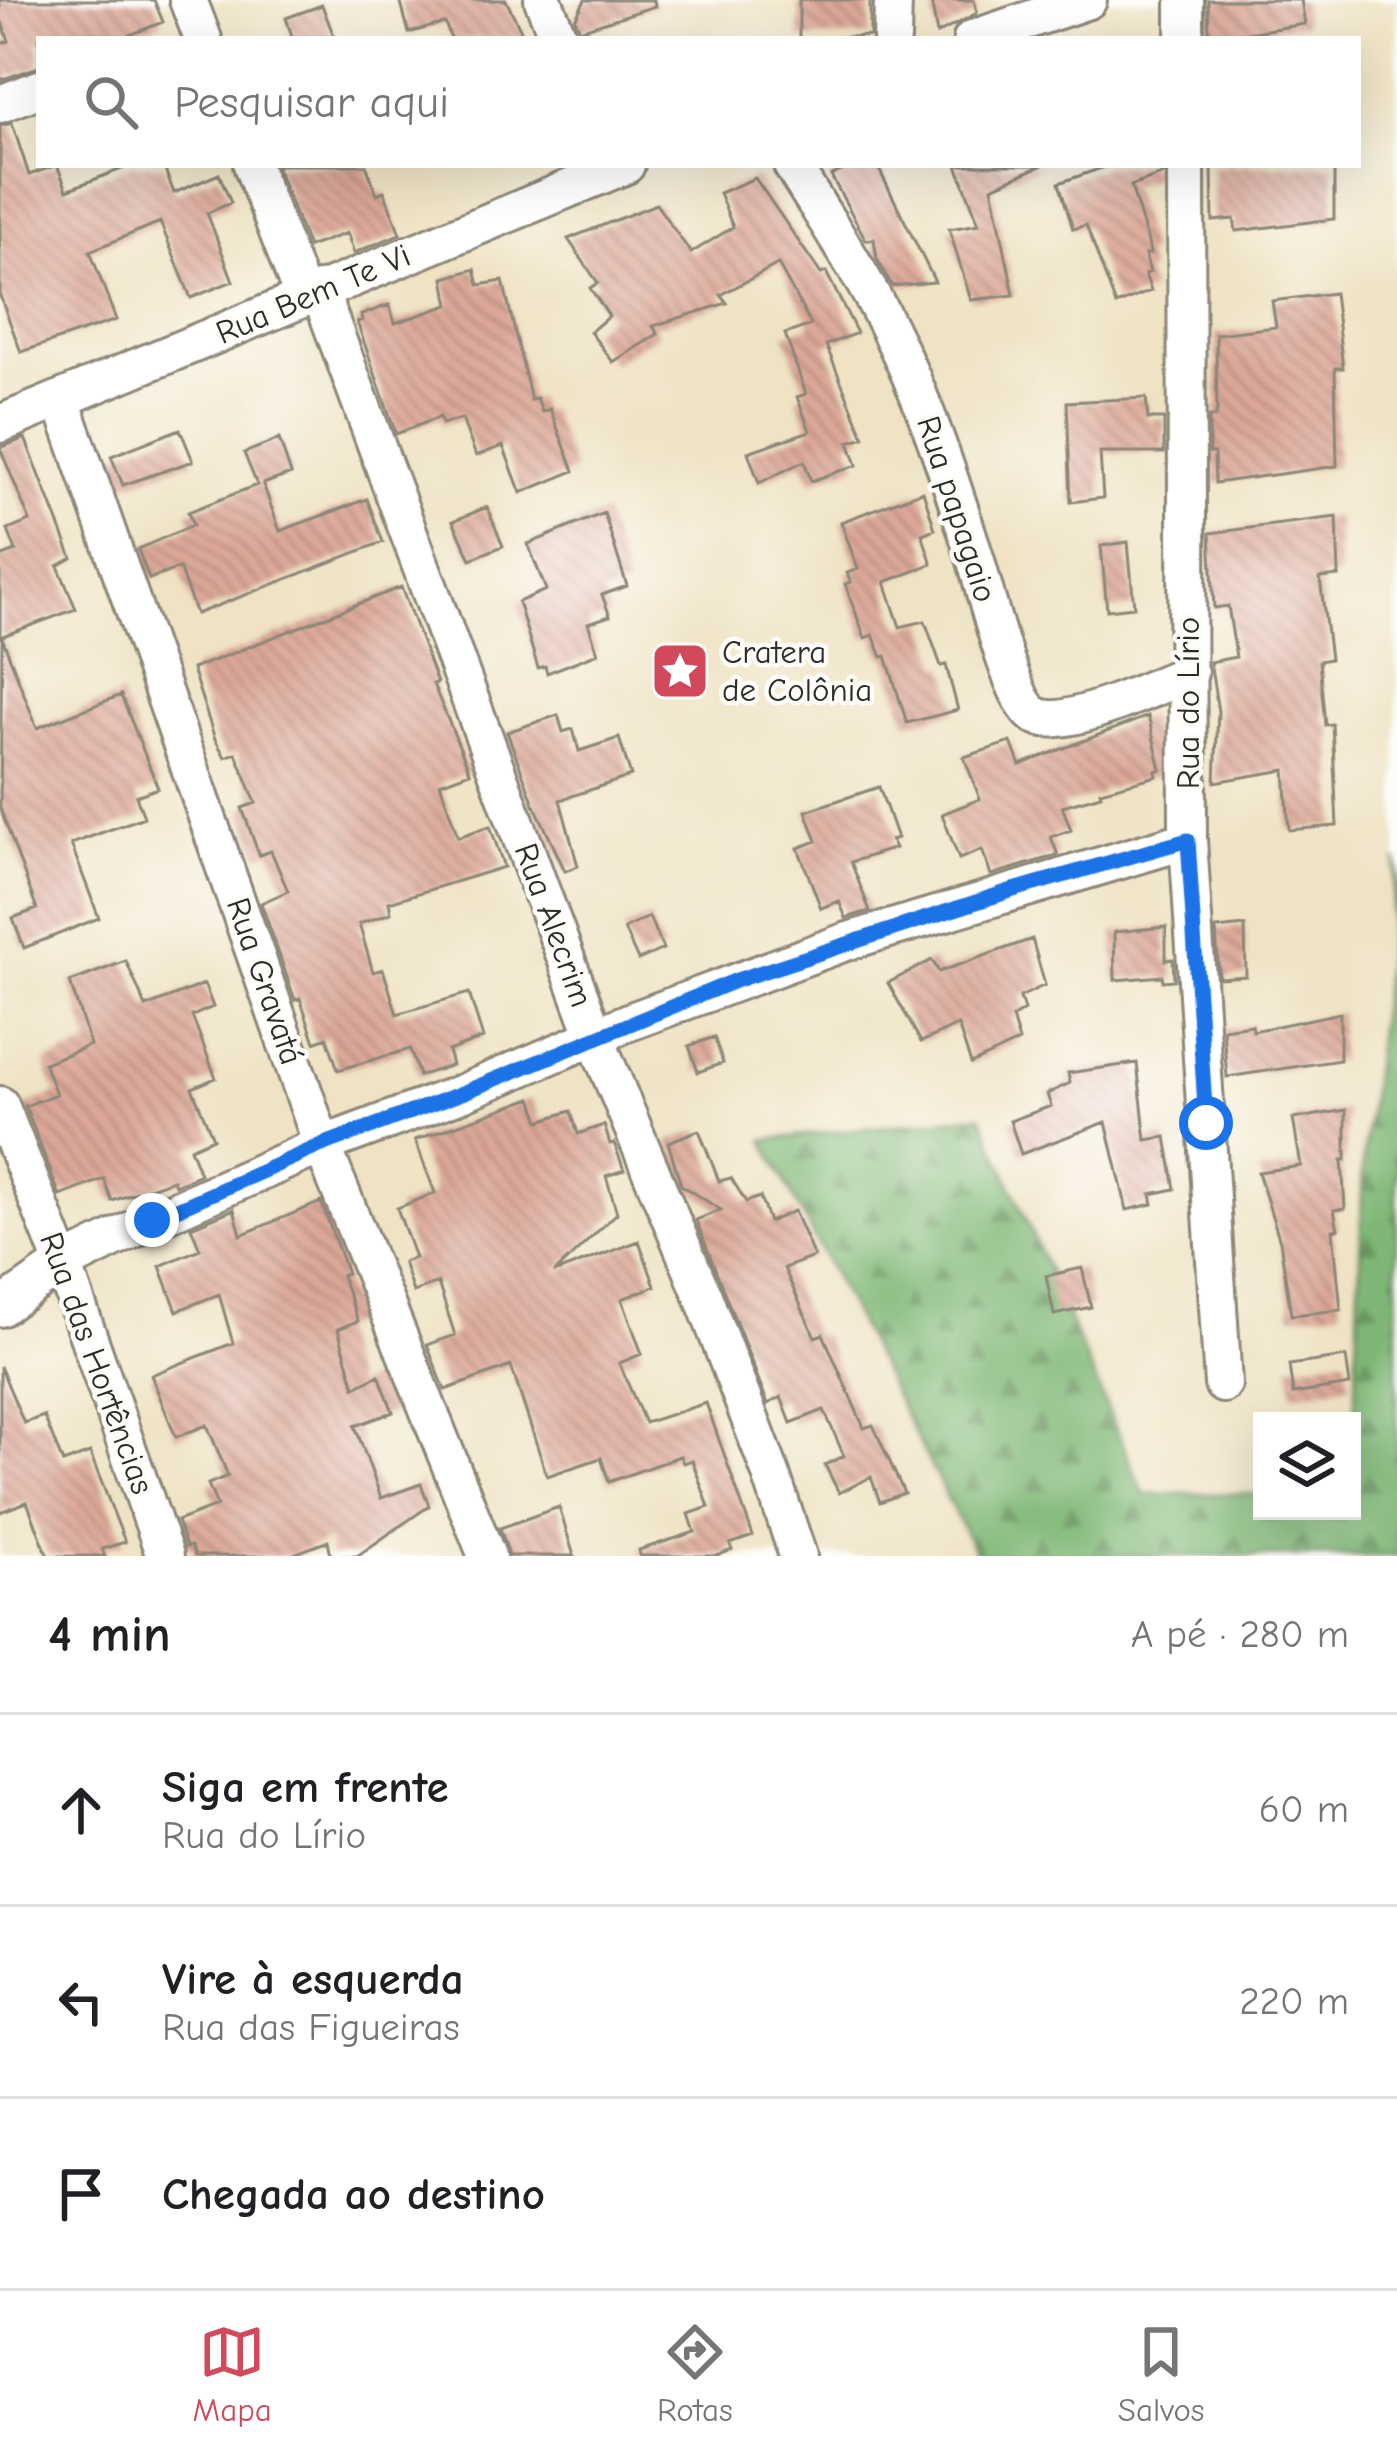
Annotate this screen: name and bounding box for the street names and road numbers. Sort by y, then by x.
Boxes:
street label: Rua Bem Te Vi [210,236,416,352]
street label: Rua papagaio [909,411,1005,607]
street label: Rua do Lírio [1169,617,1207,789]
street label: Rua Alecrim [507,838,601,1012]
street label: Rua Gravatá [219,893,311,1069]
street label: Rua das Hortências [32,1227,162,1499]

